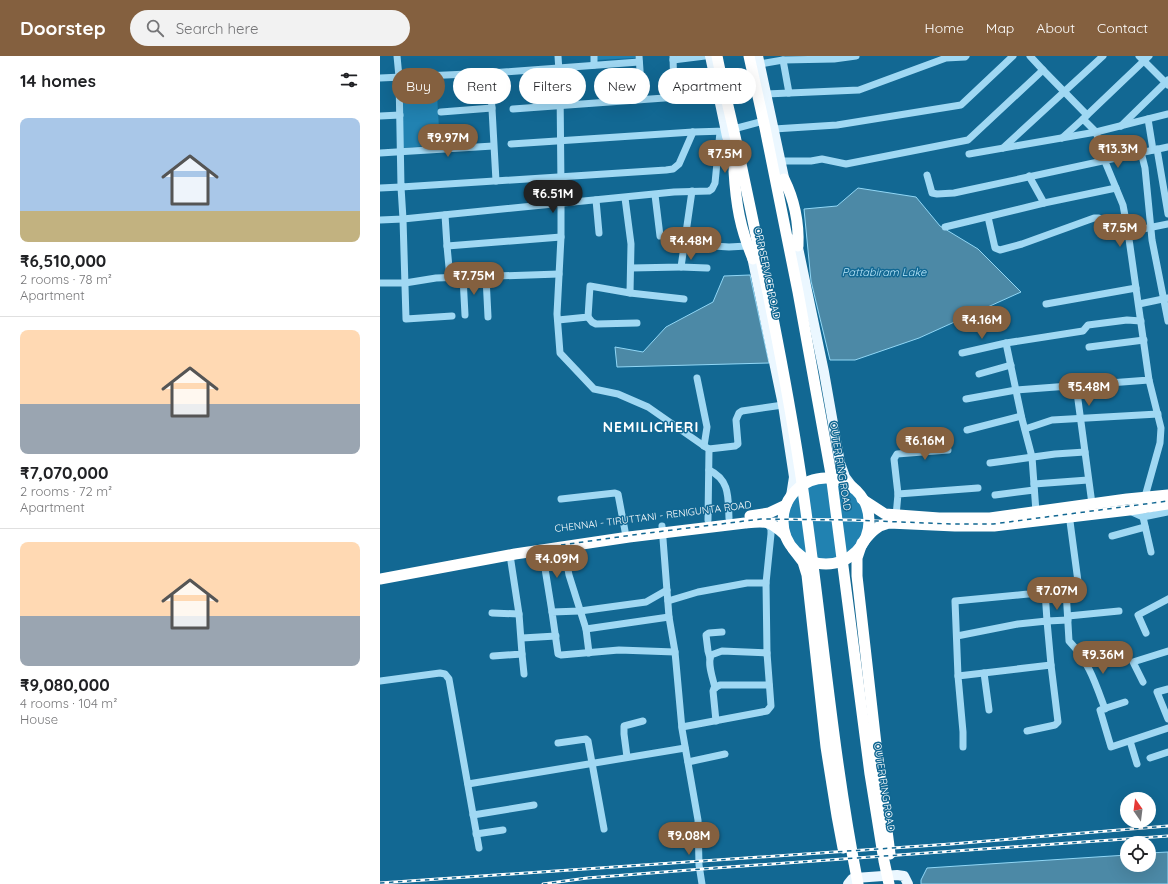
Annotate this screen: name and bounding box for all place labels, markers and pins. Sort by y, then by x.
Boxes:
pin: ₹9.97M [415,124,481,158]
pin: ₹13.3M [1085,135,1151,169]
pin: ₹7.5M [697,140,753,174]
pin: ₹6.51M [520,180,586,214]
pin: ₹7.5M [1092,214,1148,248]
pin: ₹4.48M [658,227,724,261]
pin: ₹7.75M [441,262,507,296]
pin: ₹4.16M [949,306,1015,340]
pin: ₹5.48M [1056,373,1122,407]
pin: ₹6.16M [892,427,958,461]
pin: ₹4.09M [524,545,590,579]
pin: ₹7.07M [1024,577,1090,611]
pin: ₹9.36M [1070,641,1136,675]
pin: ₹9.08M [656,822,722,856]

